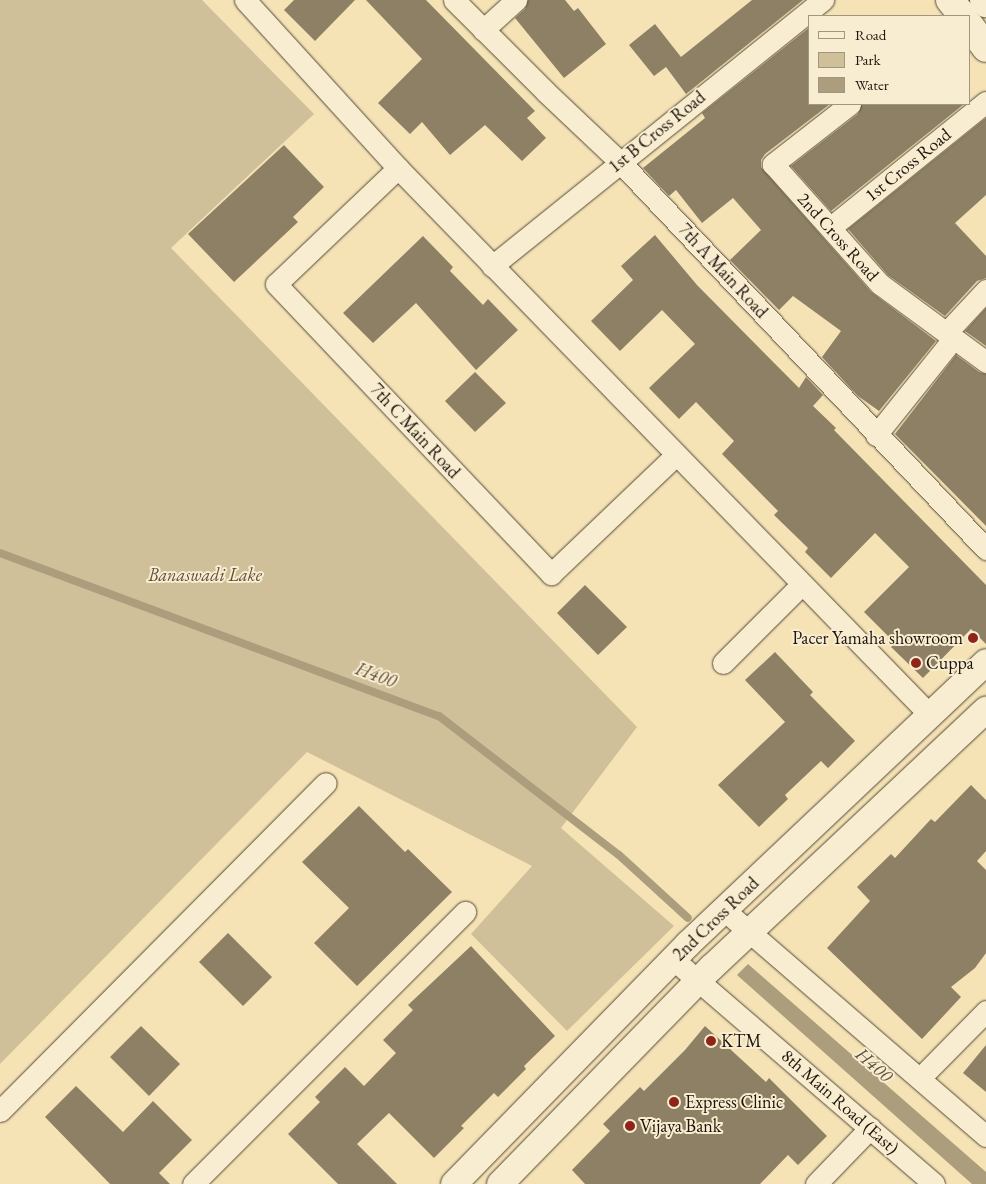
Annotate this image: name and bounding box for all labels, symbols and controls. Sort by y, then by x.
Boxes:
legend [808,15,971,105]
text: Road [855,25,886,44]
text: Park [855,50,881,69]
text: Water [855,75,889,94]
street label: 1st B Cross Road [604,86,710,178]
street label: 1st Cross Road [861,124,955,206]
street label: 2nd Cross Road [793,188,883,286]
street label: 7th A Main Road [674,219,772,323]
street label: 7th C Main Road [366,379,464,483]
park label: Banaswadi Lake [148,564,262,586]
place label: Pacer Yamaha showroom [792,627,963,649]
marker: Pacer Yamaha showroom [967,632,979,644]
place label: Cuppa [926,652,974,674]
water label: H400 [353,657,399,693]
marker: Cuppa [910,657,922,669]
street label: 2nd Cross Road [668,873,764,965]
place label: KTM [721,1030,762,1052]
marker: KTM [705,1035,717,1047]
water label: H400 [851,1043,897,1087]
street label: 8th Main Road (East) [777,1045,903,1159]
place label: Express Clinic [685,1091,783,1113]
marker: Express Clinic [667,1095,681,1109]
place label: Vijaya Bank [640,1115,721,1137]
marker: Vijaya Bank [624,1120,636,1132]

